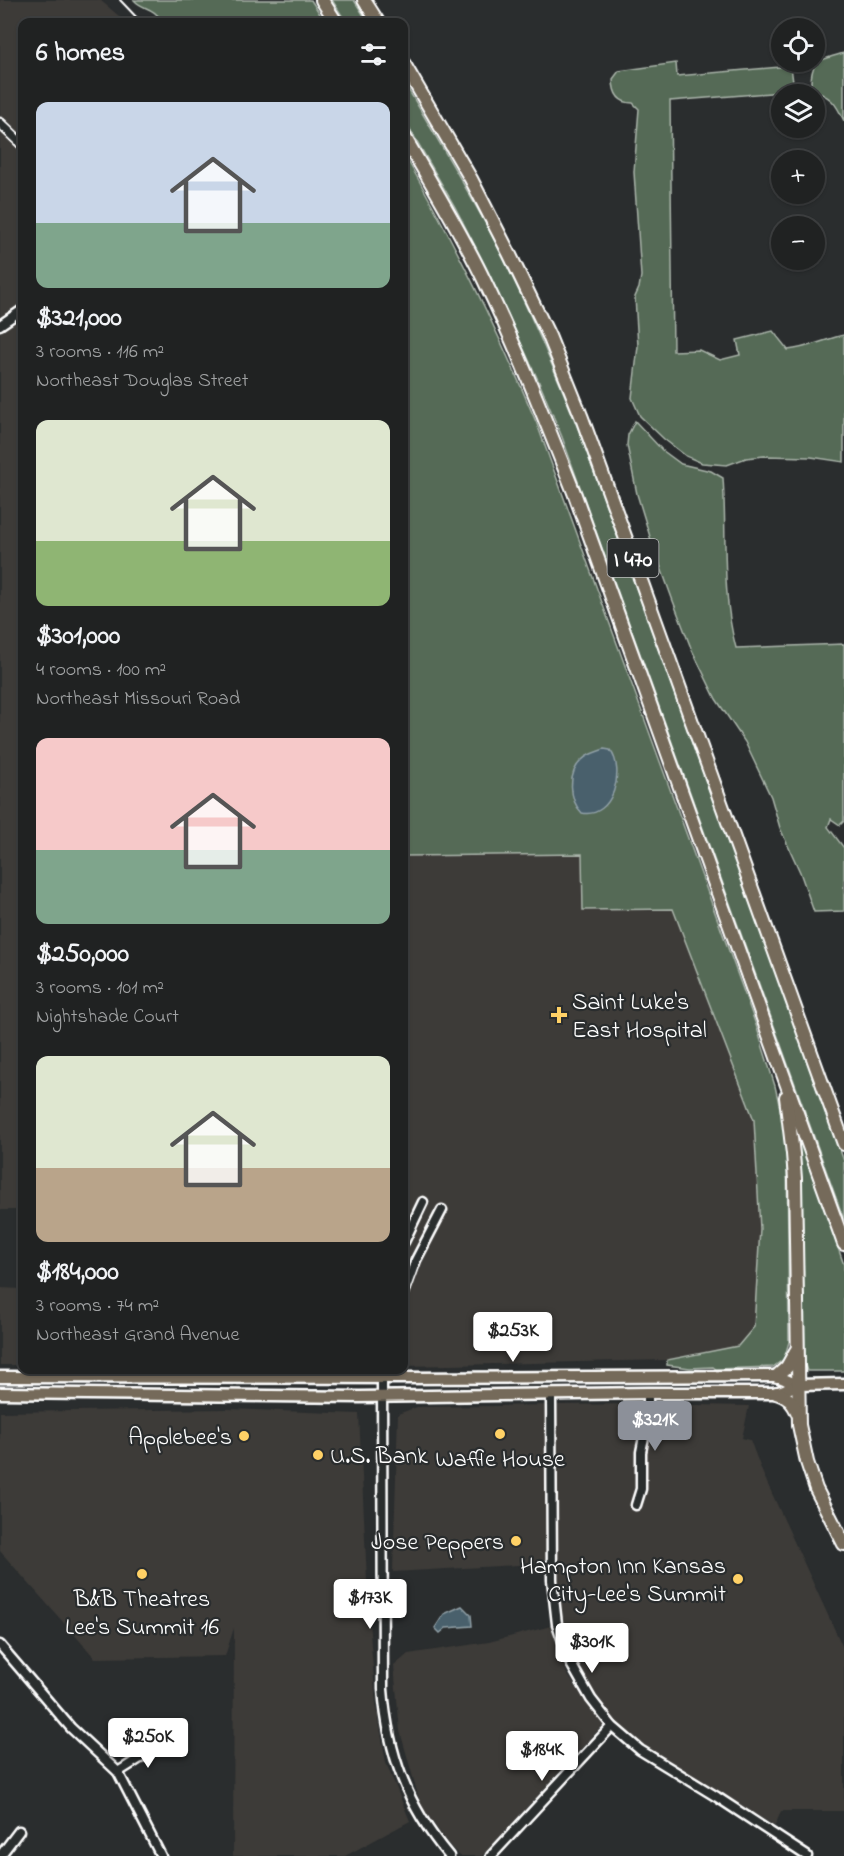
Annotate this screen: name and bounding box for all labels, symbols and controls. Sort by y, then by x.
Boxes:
map controls [771,18,825,270]
button: locate [771,18,825,72]
text: 6 homes [36,35,125,73]
icon: filters [357,38,390,71]
button: layers [771,84,825,138]
icon: home [159,141,267,249]
button: + [771,150,825,204]
button: − [771,216,825,270]
text: $321,000 [36,300,122,338]
text: 3 rooms · 116 m² [36,338,164,367]
text: Northeast Douglas Street [36,367,248,396]
icon: home [159,459,267,567]
road number: I 470 [608,539,658,577]
text: $301,000 [36,618,120,656]
text: 4 rooms · 100 m² [36,656,166,685]
text: Northeast Missouri Road [36,685,240,714]
icon: home [159,777,267,885]
text: $250,000 [36,936,129,974]
text: 3 rooms · 101 m² [36,974,164,1003]
place label: Saint Luke's East Hospital [572,986,707,1049]
text: Nightshade Court [36,1003,179,1032]
marker: Saint Luke's East Hospital [550,1006,568,1024]
icon: home [159,1095,267,1203]
text: $184,000 [36,1254,119,1292]
text: 3 rooms · 74 m² [36,1292,159,1321]
pin: $253K [471,1312,555,1363]
text: $253K [487,1317,539,1346]
text: Northeast Grand Avenue [36,1321,239,1350]
pin: $321K [613,1401,697,1452]
text: $321K [632,1406,678,1435]
place label: Applebee's [128,1421,232,1456]
marker: Waffle House [493,1427,507,1441]
marker: Applebee's [237,1429,251,1443]
place label: U.S. Bank [330,1440,428,1475]
place label: Waffle House [435,1443,565,1478]
marker: U.S. Bank [311,1448,325,1462]
place label: Jose Peppers [371,1526,504,1561]
marker: Jose Peppers [509,1534,523,1548]
place label: Hampton Inn Kansas City-Lee's Summit [520,1550,726,1614]
marker: B&B Theatres Lee's Summit 16 [135,1567,149,1581]
marker: Hampton Inn Kansas City-Lee's Summit [731,1572,745,1586]
pin: $173K [328,1579,412,1630]
place label: B&B Theatres Lee's Summit 16 [65,1583,219,1646]
text: $173K [348,1584,392,1613]
pin: $301K [550,1623,634,1674]
text: $301K [569,1628,615,1657]
pin: $250K [106,1718,190,1769]
text: $250K [122,1723,174,1752]
pin: $184K [500,1731,584,1782]
text: $184K [520,1736,564,1765]

